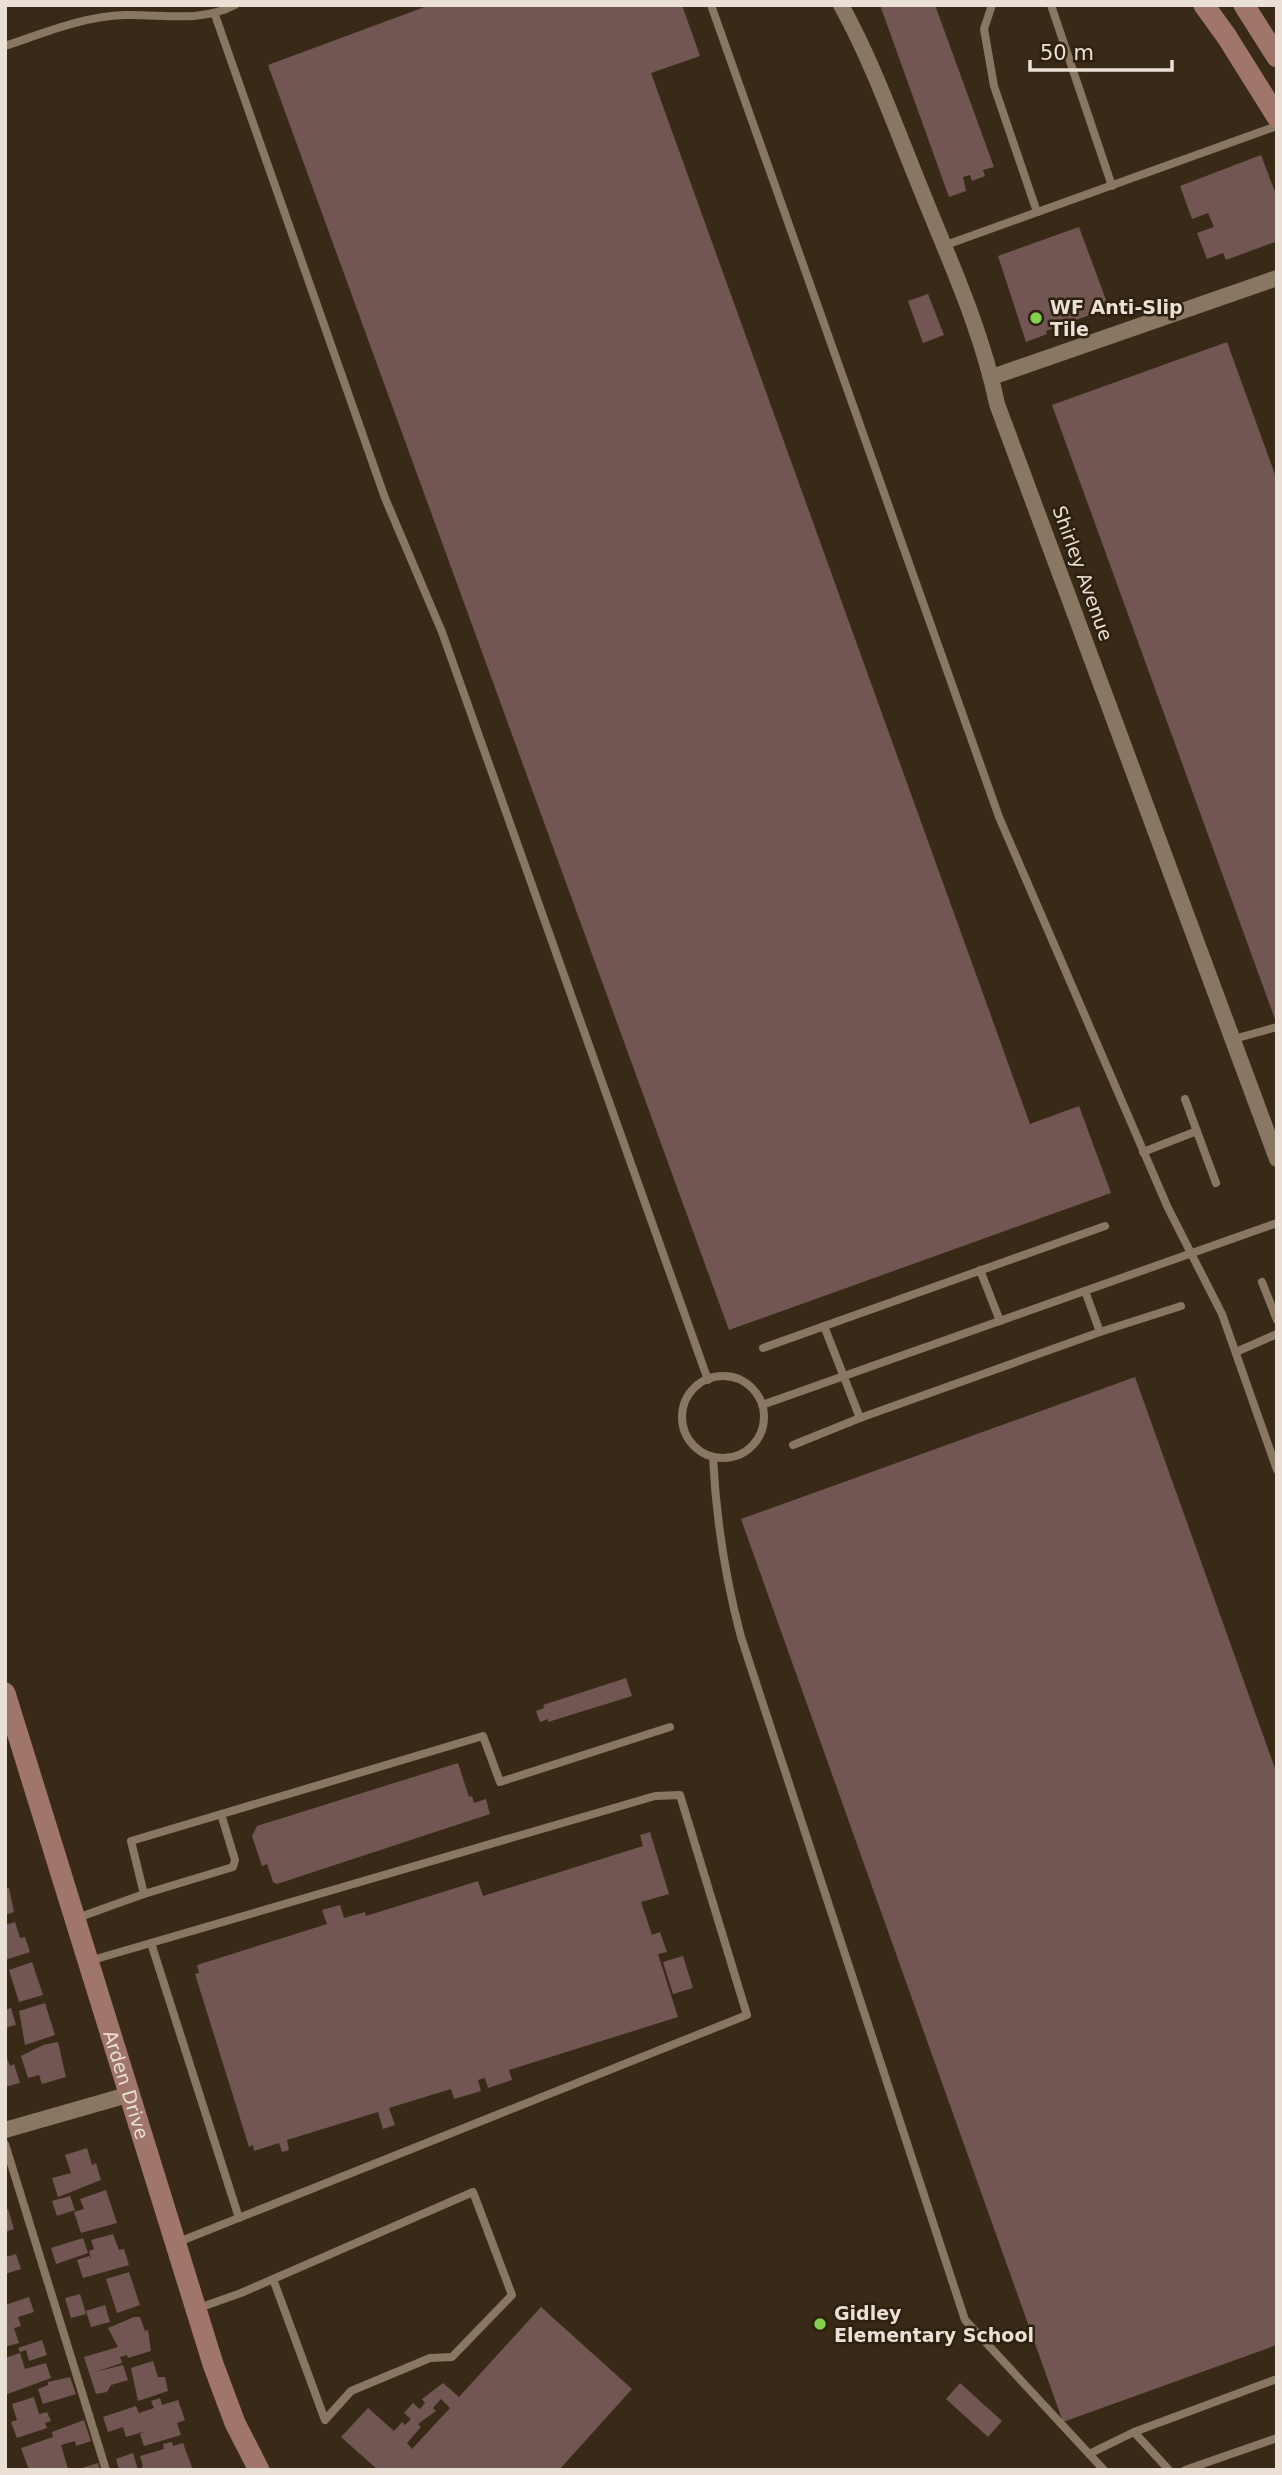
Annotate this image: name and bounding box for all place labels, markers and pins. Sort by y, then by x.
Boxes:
place label: WF Anti-Slip Tile [1050,296,1183,340]
marker: WF Anti-Slip Tile [1028,310,1044,326]
place label: Gidley Elementary School [834,2302,1034,2346]
marker: Gidley Elementary School [812,2316,828,2332]

